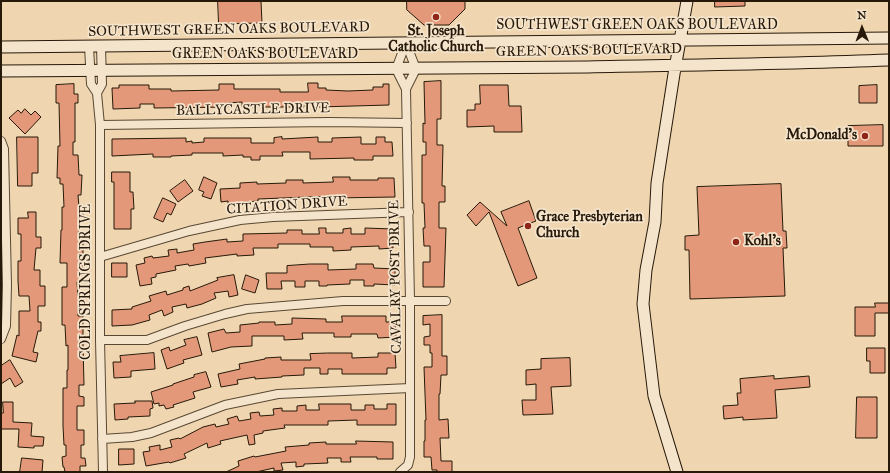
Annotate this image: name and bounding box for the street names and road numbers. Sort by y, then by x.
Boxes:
street label: SOUTHWEST GREEN OAKS BOULEVARD [496,18,778,34]
street label: SOUTHWEST GREEN OAKS BOULEVARD [88,19,370,41]
street label: GREEN OAKS BOULEVARD [496,41,682,61]
street label: GREEN OAKS BOULEVARD [172,47,358,63]
street label: BALLYCASTLE DRIVE [176,100,330,120]
street label: CITATION DRIVE [226,193,348,219]
street label: CAVALRY POST DRIVE [386,200,406,354]
street label: COLD SPRINGS DRIVE [79,204,95,360]

